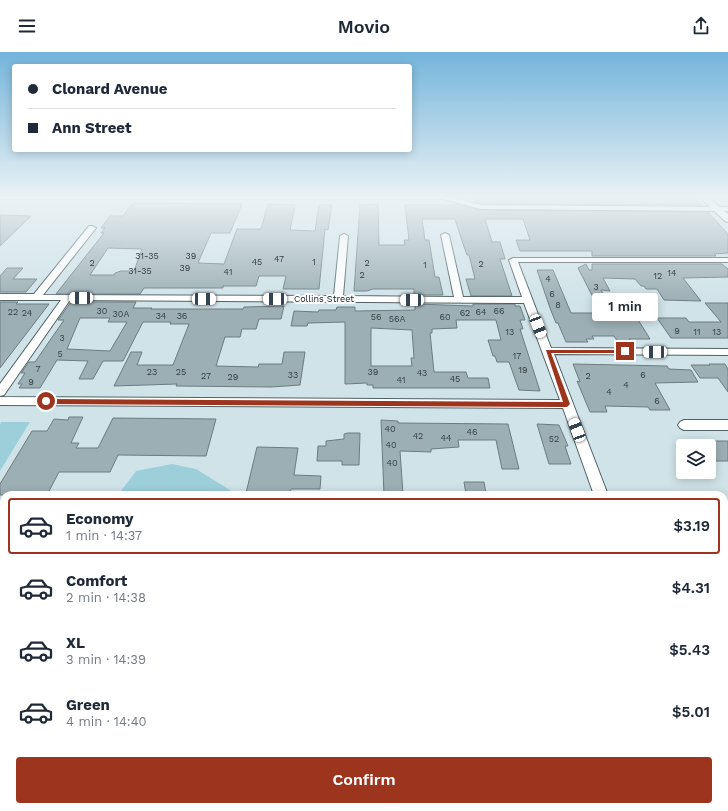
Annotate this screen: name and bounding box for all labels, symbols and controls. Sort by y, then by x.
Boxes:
icon: menu [16,15,38,37]
icon: share [690,15,712,37]
text: Movio [338,16,390,37]
text: Clonard Avenue [52,80,167,98]
text: Ann Street [52,119,131,137]
house number: 31-35 [135,251,159,261]
house number: 39 [186,251,196,261]
house number: 47 [274,254,284,264]
house number: 45 [252,257,262,267]
house number: 1 [312,257,316,267]
house number: 2 [89,258,95,268]
house number: 2 [364,258,370,268]
house number: 2 [478,259,484,269]
house number: 1 [423,260,427,270]
house number: 39 [180,263,190,273]
house number: 31-35 [128,266,152,276]
house number: 41 [224,267,232,277]
house number: 14 [667,268,677,278]
house number: 2 [359,270,365,280]
house number: 12 [654,271,662,281]
house number: 4 [545,274,551,284]
house number: 3 [593,282,599,292]
house number: 6 [549,289,555,299]
car [69,292,93,304]
car [192,293,216,305]
car [263,293,287,305]
callout: 1 min [592,293,658,321]
street label: Collins Street [294,294,354,304]
car [400,294,424,306]
text: 1 min [608,299,642,314]
house number: 8 [555,300,561,310]
house number: 30 [97,306,108,316]
house number: 66 [494,306,504,316]
house number: 22 [8,307,18,317]
house number: 64 [476,307,487,317]
house number: 24 [22,308,33,318]
house number: 62 [460,308,470,318]
house number: 30A [113,309,129,319]
house number: 34 [156,311,167,321]
house number: 36 [177,311,187,321]
house number: 56 [371,312,381,322]
house number: 60 [439,312,451,322]
car [528,313,548,339]
house number: 56A [389,314,405,324]
house number: 9 [674,326,680,336]
house number: 13 [506,327,514,337]
house number: 11 [693,327,701,337]
house number: 13 [713,327,721,337]
house number: 3 [59,333,65,343]
route end [616,342,634,360]
car [643,346,667,358]
house number: 5 [57,349,63,359]
house number: 17 [513,351,521,361]
house number: 7 [35,364,41,374]
house number: 19 [518,365,528,375]
house number: 23 [147,367,157,377]
house number: 25 [176,367,186,377]
house number: 39 [368,367,378,377]
house number: 43 [417,368,427,378]
house number: 33 [288,370,298,380]
house number: 6 [640,370,646,380]
house number: 27 [201,371,211,381]
house number: 2 [585,371,591,381]
house number: 29 [228,372,238,382]
house number: 45 [450,374,460,384]
house number: 41 [397,375,405,385]
house number: 9 [28,377,34,387]
house number: 4 [623,380,629,390]
house number: 4 [606,387,612,397]
route start [37,392,55,410]
house number: 6 [654,396,660,406]
car [567,417,587,443]
house number: 40 [384,424,396,434]
house number: 46 [467,427,477,437]
house number: 42 [413,431,423,441]
house number: 44 [441,433,452,443]
house number: 52 [549,434,559,444]
map controls [676,439,716,479]
button: layers [676,439,716,479]
house number: 40 [385,440,397,450]
house number: 40 [386,458,398,468]
icon: car [18,508,54,544]
text: Economy [66,510,133,528]
text: $3.19 [674,517,710,535]
text: 1 min · 14:37 [66,528,142,543]
icon: car [18,570,54,606]
text: Comfort [66,572,127,590]
text: $4.31 [672,579,710,597]
text: 2 min · 14:38 [66,590,146,605]
icon: car [18,632,54,668]
text: XL [66,634,85,652]
text: $5.43 [669,641,710,659]
text: 3 min · 14:39 [66,652,146,667]
icon: car [18,694,54,730]
text: Green [66,696,110,714]
text: $5.01 [672,703,710,721]
text: 4 min · 14:40 [66,714,147,729]
button: Confirm [16,757,712,803]

